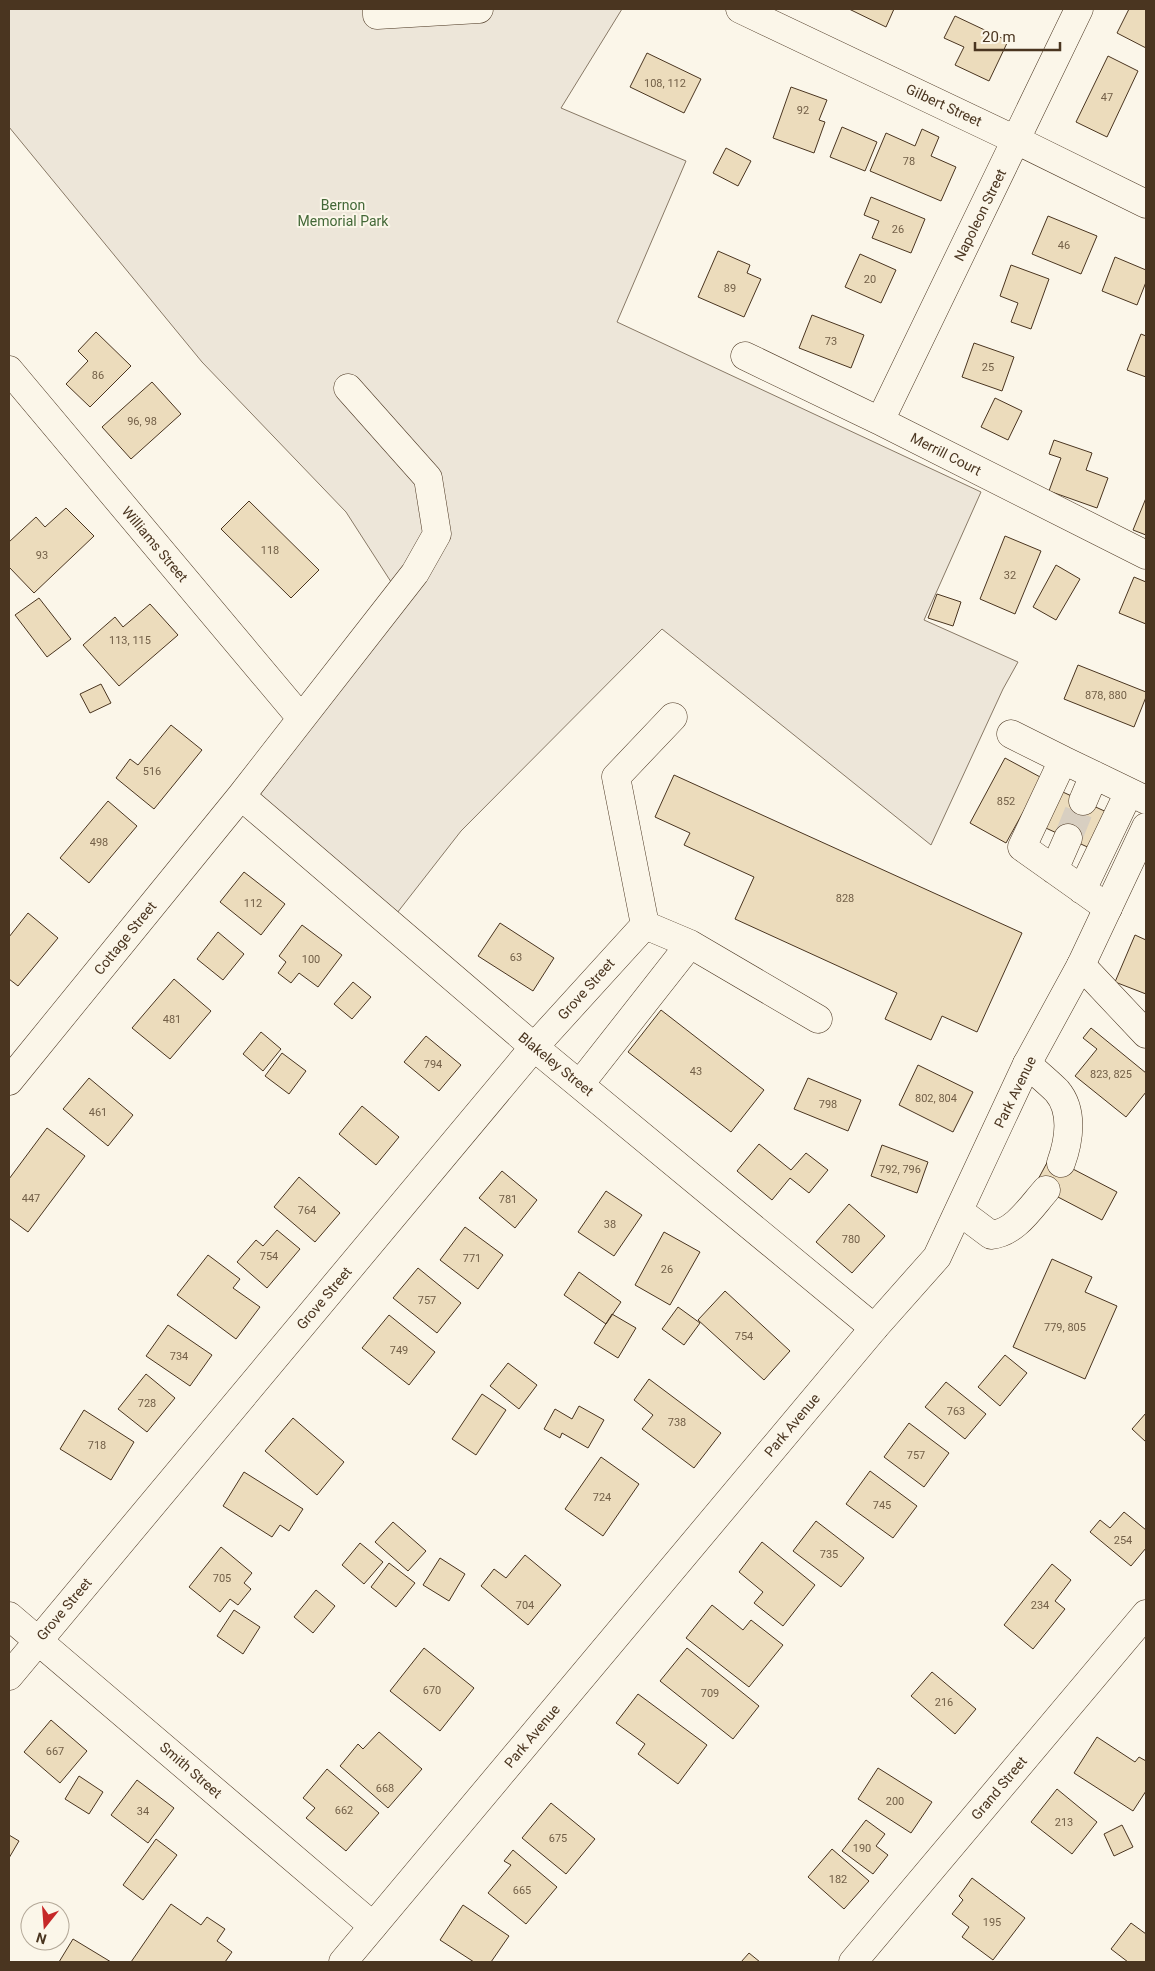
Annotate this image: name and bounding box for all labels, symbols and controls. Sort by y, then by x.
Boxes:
scale bar [975,20,1060,52]
text: 20 m [982,28,1016,46]
house number: 108, 112 [644,77,686,90]
street label: Gilbert Street [904,80,985,130]
house number: 47 [1101,91,1113,104]
house number: 92 [797,104,809,117]
house number: 78 [903,155,915,168]
street label: Napoleon Street [951,166,1009,264]
park label: Bernon Memorial Park [298,197,389,229]
house number: 26 [892,223,904,236]
house number: 46 [1058,239,1070,252]
house number: 20 [864,273,876,286]
house number: 89 [724,282,736,295]
house number: 73 [825,335,837,348]
house number: 25 [982,361,994,374]
house number: 86 [92,369,104,382]
house number: 96, 98 [127,415,157,428]
street label: Merrill Court [908,429,984,479]
street label: Williams Street [119,503,191,585]
house number: 118 [261,544,279,557]
house number: 93 [36,549,48,562]
house number: 32 [1004,569,1016,582]
house number: 113, 115 [109,634,151,647]
house number: 878, 880 [1085,689,1127,702]
house number: 516 [143,765,161,778]
house number: 852 [997,795,1015,808]
house number: 498 [90,836,108,849]
house number: 828 [836,892,854,905]
house number: 112 [244,897,262,910]
street label: Cottage Street [91,898,160,978]
house number: 63 [510,951,522,964]
house number: 100 [302,953,320,966]
street label: Grove Street [554,955,618,1023]
house number: 481 [163,1013,181,1026]
street label: Blakeley Street [515,1029,597,1099]
street label: Park Avenue [991,1054,1039,1130]
house number: 794 [424,1058,442,1071]
house number: 43 [690,1065,702,1078]
house number: 823, 825 [1090,1068,1132,1081]
house number: 802, 804 [915,1092,957,1105]
house number: 798 [819,1098,837,1111]
house number: 461 [89,1106,107,1119]
house number: 792, 796 [879,1163,921,1176]
house number: 447 [22,1192,40,1205]
house number: 781 [499,1193,517,1206]
house number: 764 [298,1204,316,1217]
house number: 38 [604,1218,616,1231]
house number: 780 [842,1233,860,1246]
house number: 754 [260,1250,278,1263]
house number: 771 [463,1252,481,1265]
street label: Grove Street [293,1263,355,1332]
house number: 26 [661,1263,673,1276]
house number: 757 [418,1294,436,1307]
house number: 779, 805 [1044,1321,1086,1334]
house number: 754 [735,1330,753,1343]
house number: 749 [390,1344,408,1357]
house number: 734 [170,1350,188,1363]
street label: Park Avenue [761,1390,823,1460]
house number: 728 [138,1397,156,1410]
house number: 763 [947,1405,965,1418]
house number: 738 [668,1416,686,1429]
house number: 718 [88,1439,106,1452]
house number: 757 [907,1449,925,1462]
house number: 724 [593,1491,611,1504]
house number: 745 [873,1499,891,1512]
house number: 254 [1114,1534,1132,1547]
house number: 735 [820,1548,838,1561]
house number: 705 [213,1572,231,1585]
street label: Grove Street [33,1574,95,1643]
house number: 704 [516,1599,534,1612]
house number: 234 [1031,1599,1049,1612]
house number: 670 [423,1684,441,1697]
house number: 709 [701,1687,719,1700]
house number: 216 [935,1696,953,1709]
street label: Park Avenue [501,1701,563,1771]
street label: Smith Street [157,1739,226,1801]
house number: 667 [46,1745,64,1758]
street label: Grand Street [968,1753,1030,1823]
house number: 668 [376,1782,394,1795]
house number: 200 [886,1795,904,1808]
house number: 662 [335,1804,353,1817]
house number: 34 [137,1805,149,1818]
house number: 213 [1055,1816,1073,1829]
house number: 675 [549,1832,567,1845]
house number: 190 [853,1842,871,1855]
house number: 182 [829,1873,847,1886]
house number: 665 [513,1884,531,1897]
north arrow [20,1901,70,1951]
house number: 195 [983,1916,1001,1929]
text: N [34,1929,48,1948]

